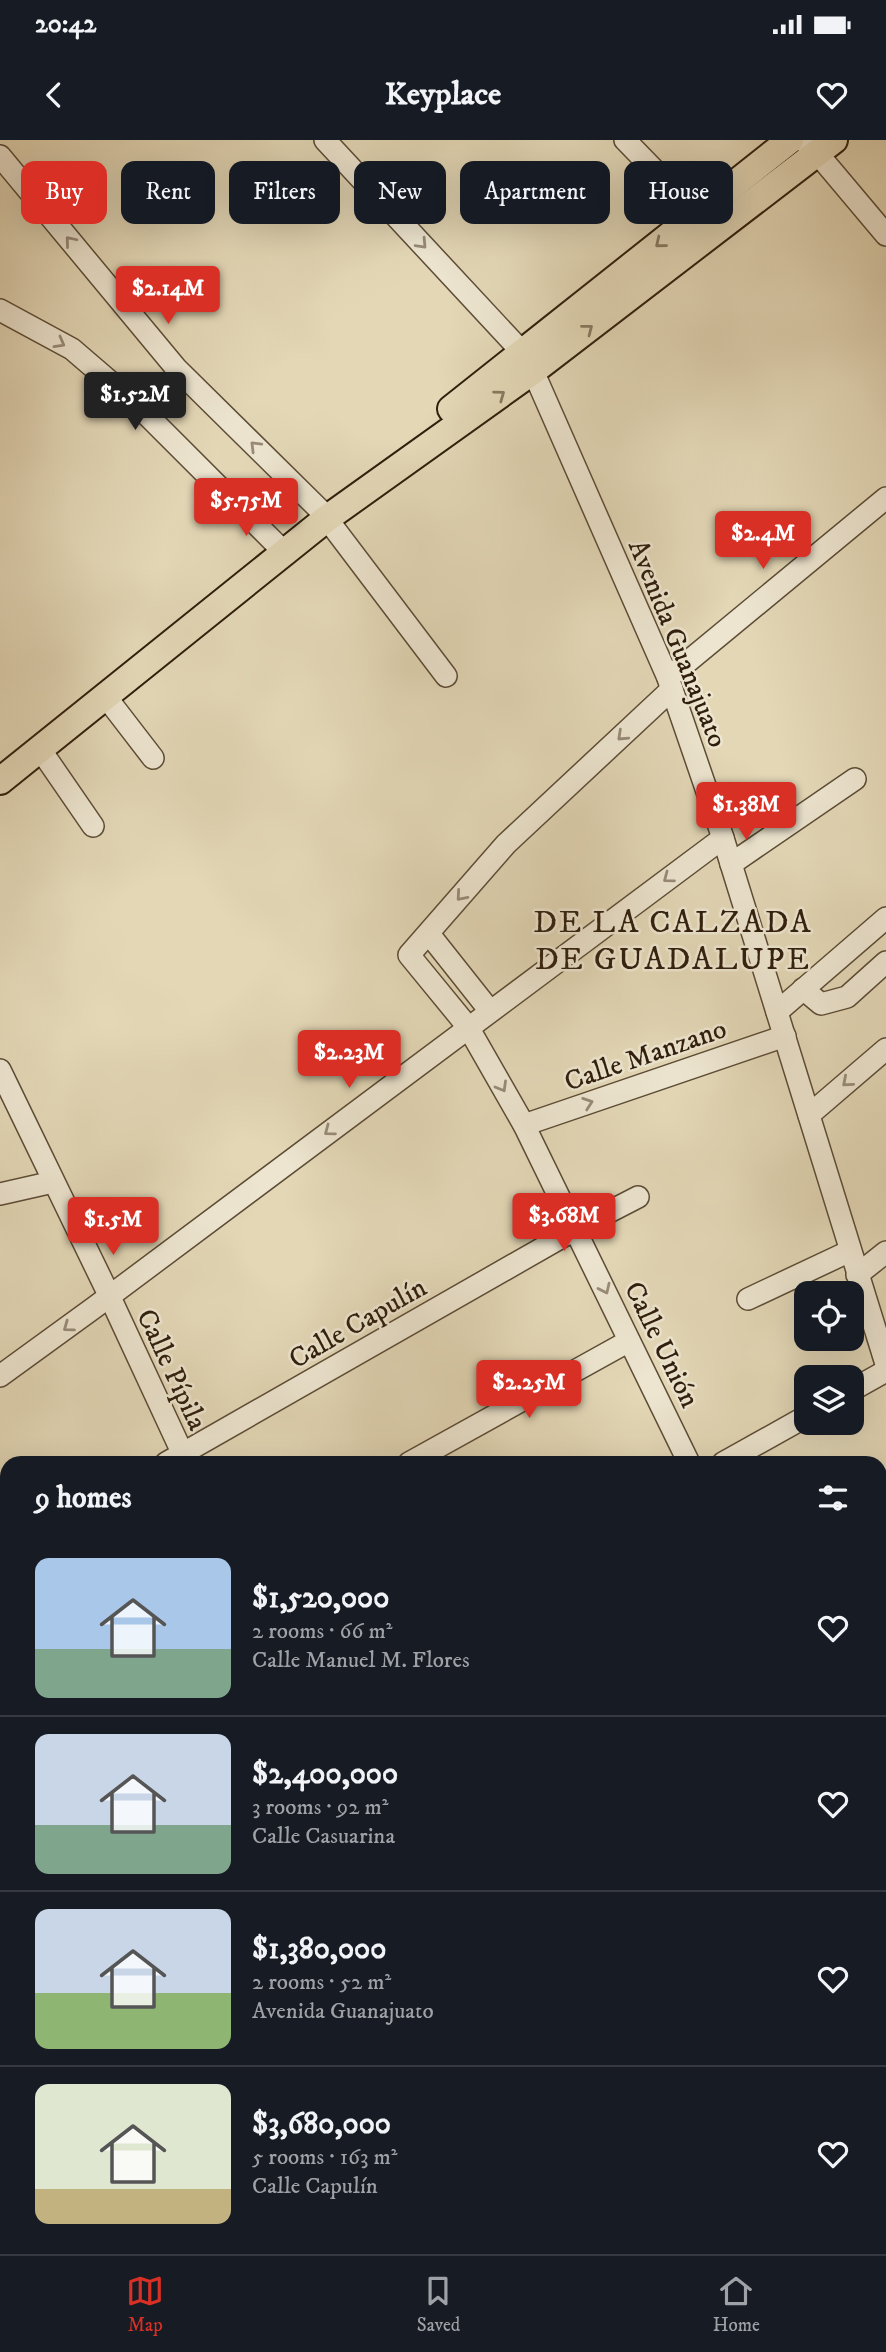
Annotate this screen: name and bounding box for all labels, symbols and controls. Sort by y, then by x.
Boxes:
text: 20:42 [35,8,96,41]
text: Keyplace [385,75,501,115]
icon: back [35,76,73,114]
icon: heart [813,76,851,114]
chip: Buy [21,161,107,224]
chip: Rent [121,161,215,224]
chip: Filters [229,161,340,224]
chip: New [354,161,446,224]
chip: Apartment [460,161,610,224]
chip: House [624,161,733,224]
one-way arrow [655,235,667,248]
one-way arrow [66,236,78,249]
one-way arrow [413,236,426,249]
pin: $2.14M [111,267,225,326]
text: $2.14M [132,274,204,303]
one-way arrow [580,325,592,338]
one-way arrow [53,335,65,348]
pin: $1.52M [78,372,192,432]
text: $1.52M [100,380,170,409]
one-way arrow [492,391,505,403]
one-way arrow [250,441,263,454]
pin: $5.75M [189,478,303,538]
text: $5.75M [210,486,282,515]
pin: $2.4M [714,512,812,571]
text: $2.4M [731,519,795,548]
street label: Avenida Guanajuato [620,535,735,753]
one-way arrow [617,728,630,740]
pin: $1.38M [689,782,803,842]
text: $1.38M [712,790,780,819]
one-way arrow [663,870,676,883]
one-way arrow [457,888,469,901]
district label: DE LA CALZADA DE GUADALUPE [533,903,813,980]
street label: Calle Manzano [560,1011,731,1099]
pin: $2.23M [292,1030,406,1090]
text: $2.23M [314,1038,384,1067]
one-way arrow [843,1074,856,1086]
one-way arrow [494,1079,507,1092]
one-way arrow [582,1097,594,1111]
one-way arrow [324,1123,336,1136]
pin: $3.68M [507,1194,621,1253]
pin: $1.5M [64,1198,162,1257]
text: $3.68M [528,1201,600,1230]
text: $1.5M [84,1205,142,1234]
street label: Calle Capulín [283,1270,433,1377]
street label: Calle Unión [616,1276,707,1414]
map controls [794,1281,864,1435]
button: locate [794,1281,864,1351]
one-way arrow [596,1282,610,1294]
street label: Calle Pípila [128,1303,215,1436]
one-way arrow [63,1318,76,1331]
pin: $2.25M [472,1360,586,1420]
button: layers [794,1365,864,1435]
text: $2.25M [492,1368,566,1397]
icon: filters [814,1479,852,1517]
text: 9 homes [35,1480,132,1517]
text: $1,520,000 [252,1580,389,1617]
icon: home [91,1586,175,1670]
icon: heart [814,1609,852,1647]
text: 2 rooms · 66 m² [252,1617,392,1646]
text: Calle Manuel M. Flores [252,1646,470,1675]
text: $2,400,000 [252,1756,398,1793]
icon: home [91,1762,175,1846]
icon: heart [814,1785,852,1823]
text: 3 rooms · 92 m² [252,1793,389,1822]
text: Calle Casuarina [252,1822,395,1851]
text: $1,380,000 [252,1931,386,1968]
icon: home [91,1937,175,2021]
icon: heart [814,1960,852,1998]
text: 2 rooms · 52 m² [252,1968,391,1997]
text: Avenida Guanajuato [252,1997,434,2026]
text: $3,680,000 [252,2106,391,2143]
icon: home [91,2112,175,2196]
icon: heart [814,2135,852,2173]
text: 5 rooms · 163 m² [252,2143,398,2172]
text: Calle Capulín [252,2172,378,2201]
tab: Map [126,2272,164,2337]
tab: Saved [417,2272,460,2337]
tab: Home [713,2272,760,2337]

